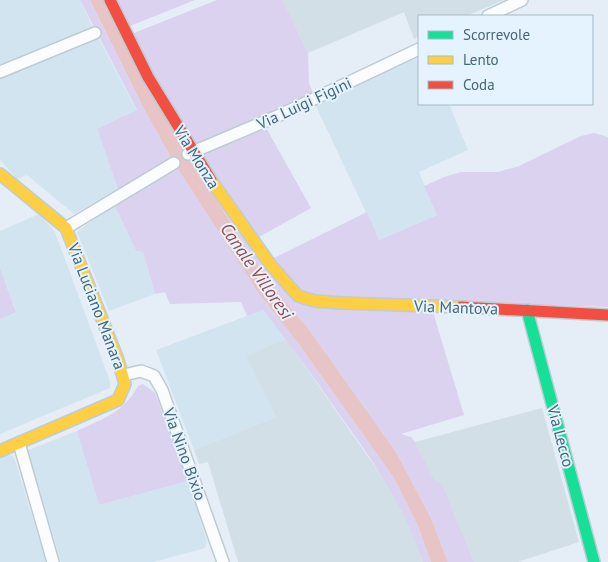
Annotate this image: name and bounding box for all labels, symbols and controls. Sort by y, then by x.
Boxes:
legend [418,15,593,105]
text: Scorrevole [463,25,530,44]
text: Lento [463,50,499,69]
street label: Via Luigi Figini [253,72,354,134]
text: Coda [463,75,495,94]
street label: Via Monza [169,121,224,192]
water label: Canale Villoresi [215,218,299,325]
street label: Via Luciano Manara [63,239,130,372]
street label: Via Mantova [413,296,498,318]
street label: Via Lecco [543,402,579,469]
street label: Via Nino Bixio [159,404,211,503]

